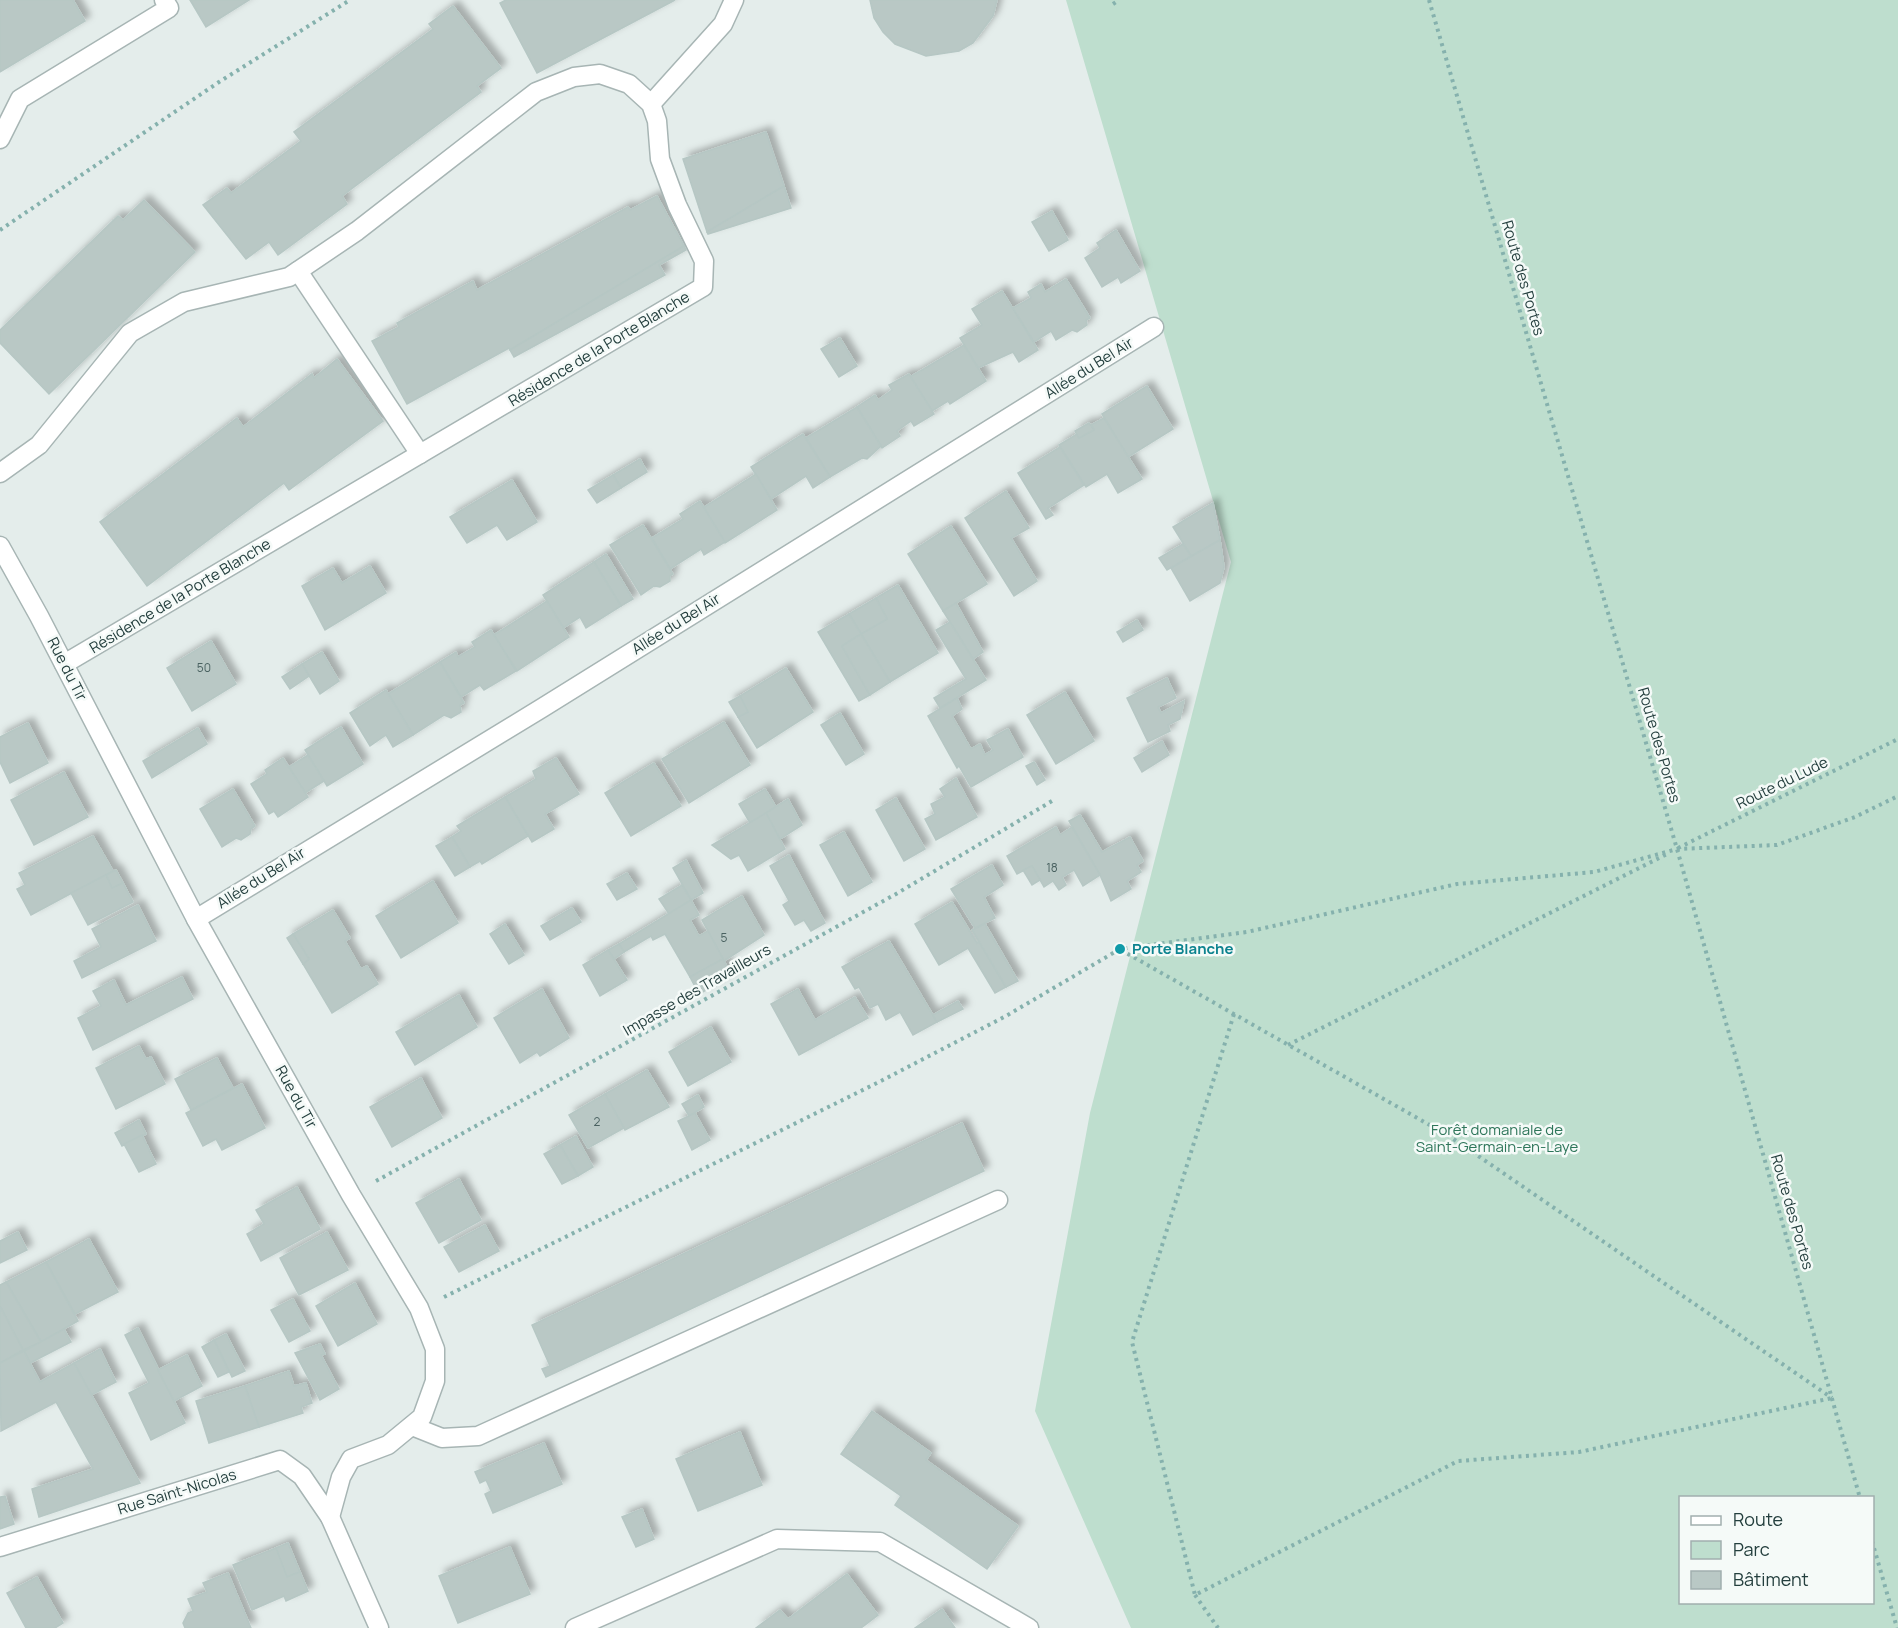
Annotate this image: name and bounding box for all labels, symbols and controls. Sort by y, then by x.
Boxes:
street label: Route des Portes [1497,218,1550,338]
street label: Résidence de la Porte Blanche [504,286,693,411]
street label: Allée du Bel Air [1040,332,1138,403]
street label: Résidence de la Porte Blanche [85,533,274,658]
street label: Allée du Bel Air [627,588,725,659]
street label: Rue du Tir [42,633,93,705]
house number: 50 [197,659,211,676]
street label: Route des Portes [1633,685,1686,805]
street label: Route du Lude [1732,751,1831,814]
street label: Allée du Bel Air [212,842,310,913]
house number: 18 [1046,859,1058,876]
house number: 5 [721,929,728,946]
place label: Porte Blanche [1132,938,1233,959]
street label: Impasse des Travailleurs [619,939,775,1041]
marker: Porte Blanche [1113,942,1127,956]
street label: Rue du Tir [271,1062,323,1132]
house number: 2 [594,1113,601,1130]
park label: Forêt domaniale de Saint-Germain-en-Laye [1416,1119,1578,1157]
street label: Route des Portes [1766,1152,1819,1272]
street label: Rue Saint-Nicolas [115,1463,239,1520]
legend [1679,1496,1874,1604]
text: Route [1733,1507,1783,1531]
text: Parc [1733,1537,1770,1561]
text: Bâtiment [1733,1567,1809,1591]

